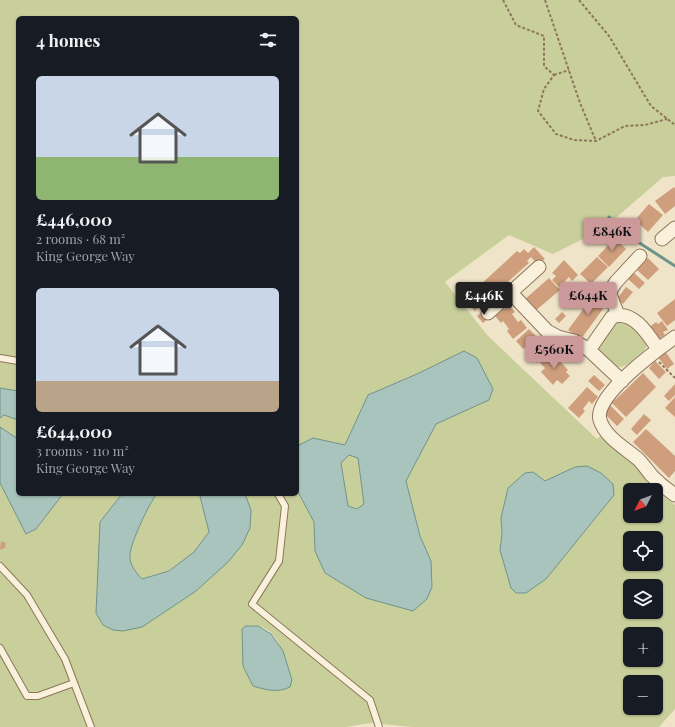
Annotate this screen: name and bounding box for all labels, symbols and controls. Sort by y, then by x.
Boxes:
text: 4 homes [36,29,100,51]
icon: filters [257,29,279,51]
icon: home [122,102,194,174]
text: £446,000 [36,208,112,230]
pin: £846K [584,218,640,252]
text: £846K [592,222,632,239]
text: 2 rooms · 68 m² [36,230,125,247]
text: King George Way [36,247,135,264]
pin: £446K [456,282,512,316]
pin: £644K [560,282,616,316]
text: £446K [465,286,503,303]
text: £644K [569,286,607,303]
icon: home [122,314,194,386]
pin: £560K [526,336,582,370]
text: £560K [534,340,574,357]
text: £644,000 [36,420,112,442]
text: 3 rooms · 110 m² [36,442,129,459]
text: King George Way [36,459,135,476]
north arrow [623,483,663,523]
map controls [623,483,663,715]
button: locate [623,531,663,571]
button: layers [623,579,663,619]
button: + [623,627,663,667]
button: − [623,675,663,715]

